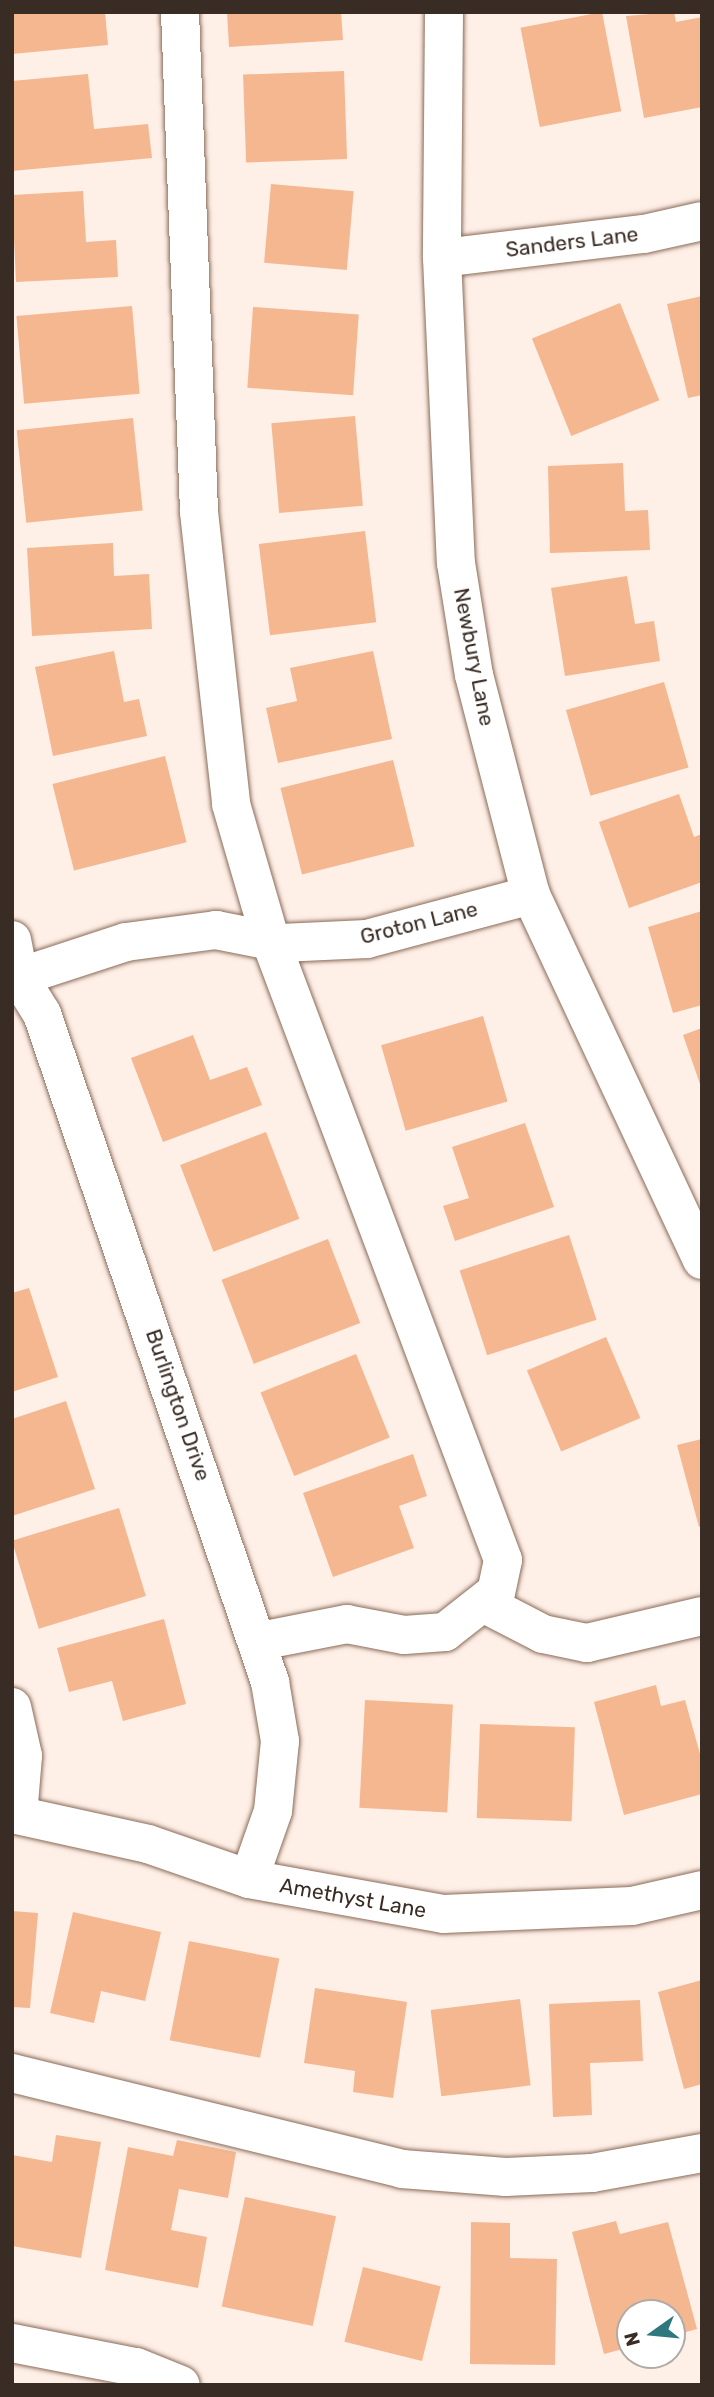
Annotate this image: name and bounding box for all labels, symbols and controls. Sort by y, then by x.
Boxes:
street label: Sanders Lane [504,221,640,263]
street label: Newbury Lane [448,586,500,728]
street label: Groton Lane [358,896,480,950]
street label: Burlington Drive [140,1326,216,1484]
street label: Amethyst Lane [278,1873,428,1923]
north arrow [616,2299,686,2369]
text: N [619,2329,645,2349]

